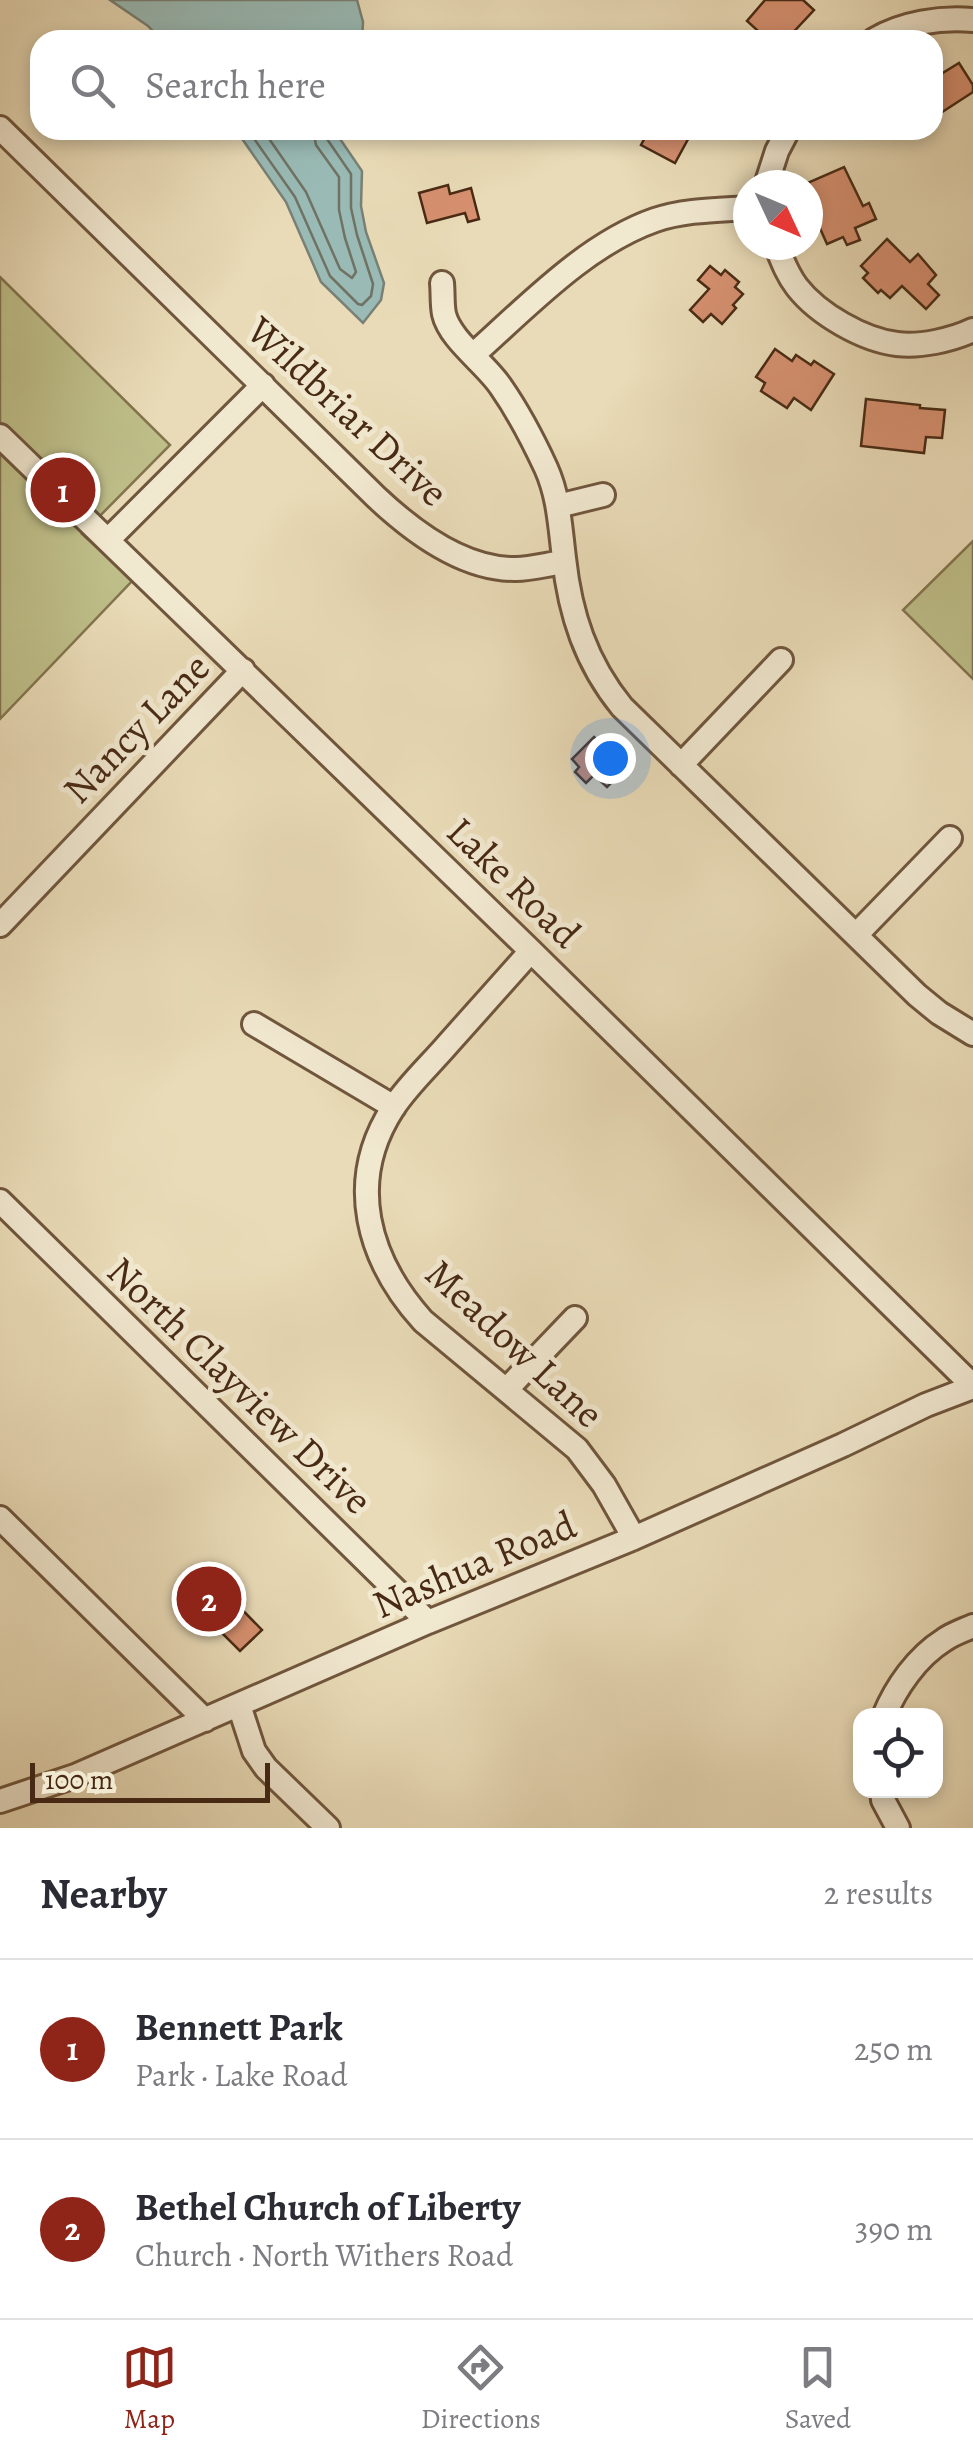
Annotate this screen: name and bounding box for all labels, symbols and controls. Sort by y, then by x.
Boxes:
search box [30,30,943,140]
icon: search [65,58,120,113]
text: Search here [145,59,326,111]
north arrow [733,170,823,260]
street label: Wildbriar Drive [234,303,460,519]
pin: 1 [30,452,96,528]
street label: Nancy Lane [51,641,222,816]
your location [585,733,636,784]
street label: Lake Road [434,805,593,961]
street label: North Clayview Drive [95,1244,384,1526]
street label: Meadow Lane [414,1246,616,1440]
street label: Nashua Road [364,1497,585,1632]
pin: 2 [176,1562,242,1636]
map controls [853,1708,943,1798]
button: locate [853,1708,943,1798]
scale bar [30,1758,270,1802]
text: 100 m [45,1761,113,1799]
text: Nearby [40,1865,167,1922]
text: 2 results [824,1871,933,1915]
text: Bennett Park [135,2001,343,2053]
text: 1 [67,2027,78,2071]
text: 250 m [854,2027,933,2071]
text: Park · Lake Road [135,2053,348,2097]
text: Bethel Church of Liberty [135,2181,520,2233]
text: 2 [65,2207,80,2251]
text: 390 m [855,2207,933,2251]
text: Church · North Withers Road [135,2233,513,2277]
tab: Map [122,2340,177,2438]
tab: Directions [421,2340,541,2438]
tab: Saved [785,2340,851,2438]

